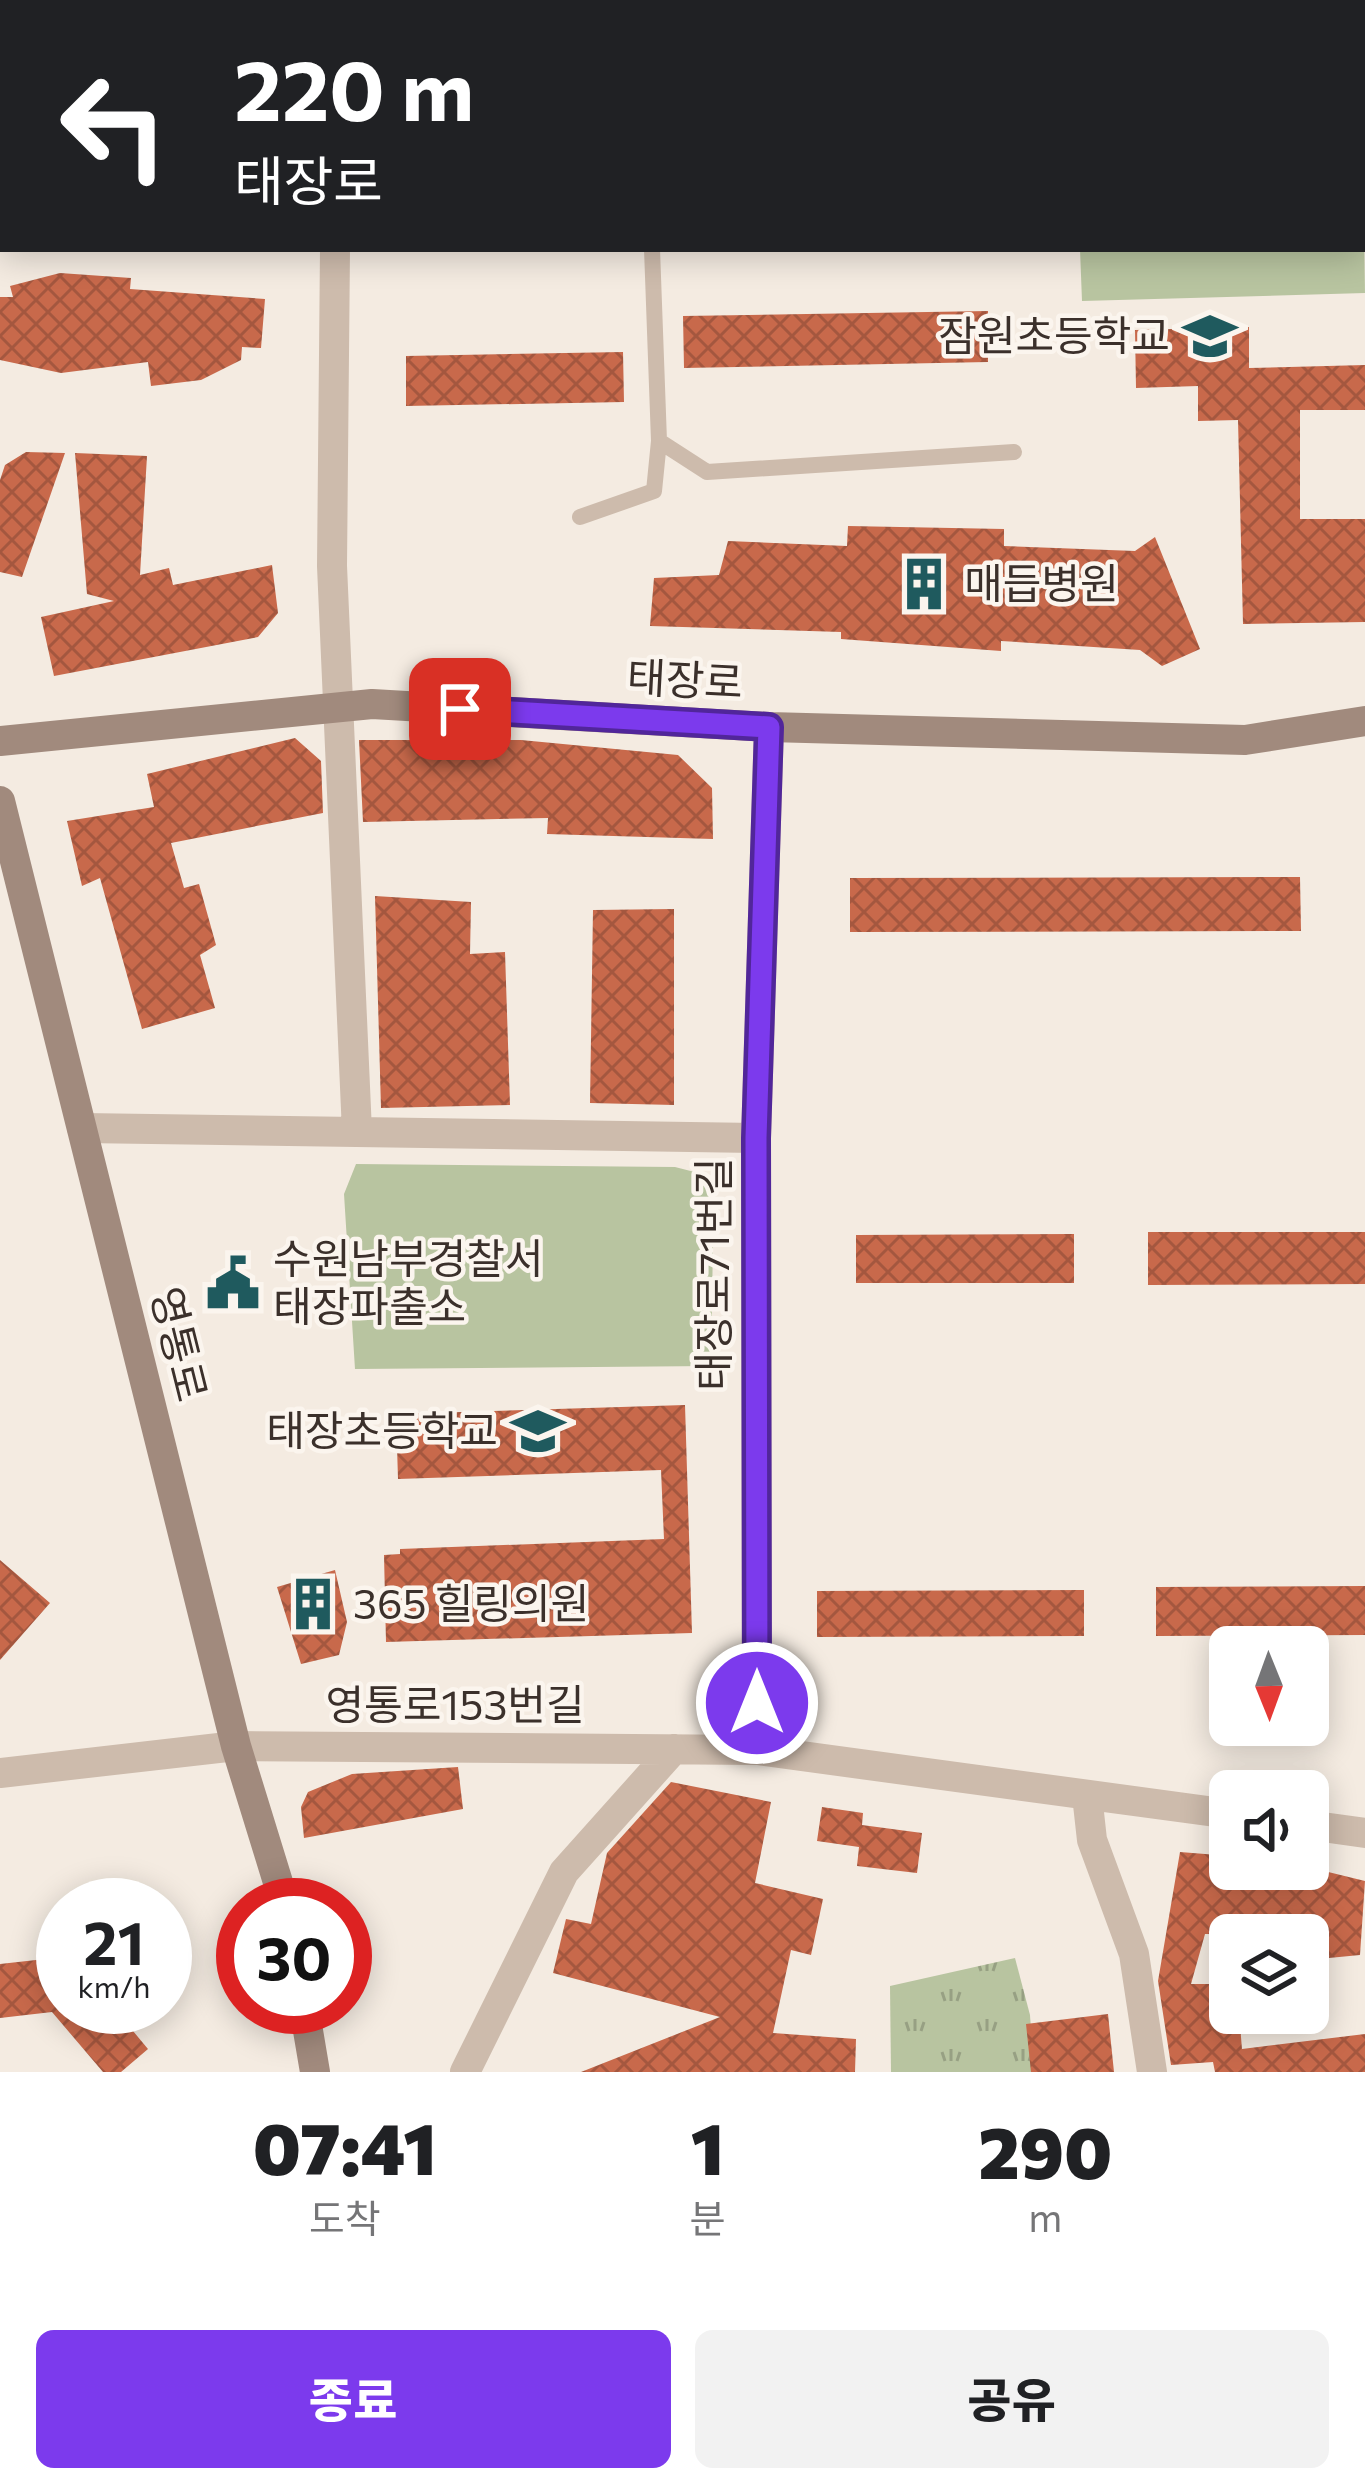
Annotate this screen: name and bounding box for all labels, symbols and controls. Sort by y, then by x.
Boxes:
text: 220 m [234,36,474,138]
icon: left [36,48,192,204]
text: 태장로 [234,146,383,212]
school or university icon: 잠원초등학교 [1181,307,1239,365]
place label: 잠원초등학교 [938,308,1170,360]
building icon: 매듭병원 [895,555,953,613]
place label: 매듭병원 [964,556,1119,608]
street label: 태장로 [626,649,744,707]
pin [409,658,511,760]
icon: arrive [427,676,493,742]
street label: 태장로71번길 [686,1157,738,1391]
place label: 수원남부경찰서 태장파출소 [273,1231,543,1331]
public building icon: 수원남부경찰서 태장파출소 [204,1254,262,1312]
street label: 영통로 [142,1281,220,1406]
school or university icon: 태장초등학교 [509,1402,567,1460]
place label: 태장초등학교 [266,1403,498,1455]
building icon: 365 힐링의원 [284,1575,342,1633]
place label: 365 힐링의원 [353,1576,589,1628]
north arrow [1209,1626,1329,1746]
map controls [1209,1626,1329,2034]
position arrow [694,1640,820,1766]
street label: 영통로153번길 [325,1677,585,1729]
button: sound [1209,1770,1329,1890]
speed limit sign: 30 [216,1878,372,2034]
text: 21 [83,1904,145,1977]
button: layers [1209,1914,1329,2034]
text: km/h [78,1967,150,2004]
text: 07:41 [253,2102,437,2190]
text: 1 [691,2102,724,2190]
text: 290 [978,2106,1112,2194]
text: m [1028,2192,1062,2240]
text: 도착 [309,2193,381,2241]
text: 분 [690,2193,725,2241]
button: 종료 [36,2330,671,2468]
button: 공유 [695,2330,1329,2468]

